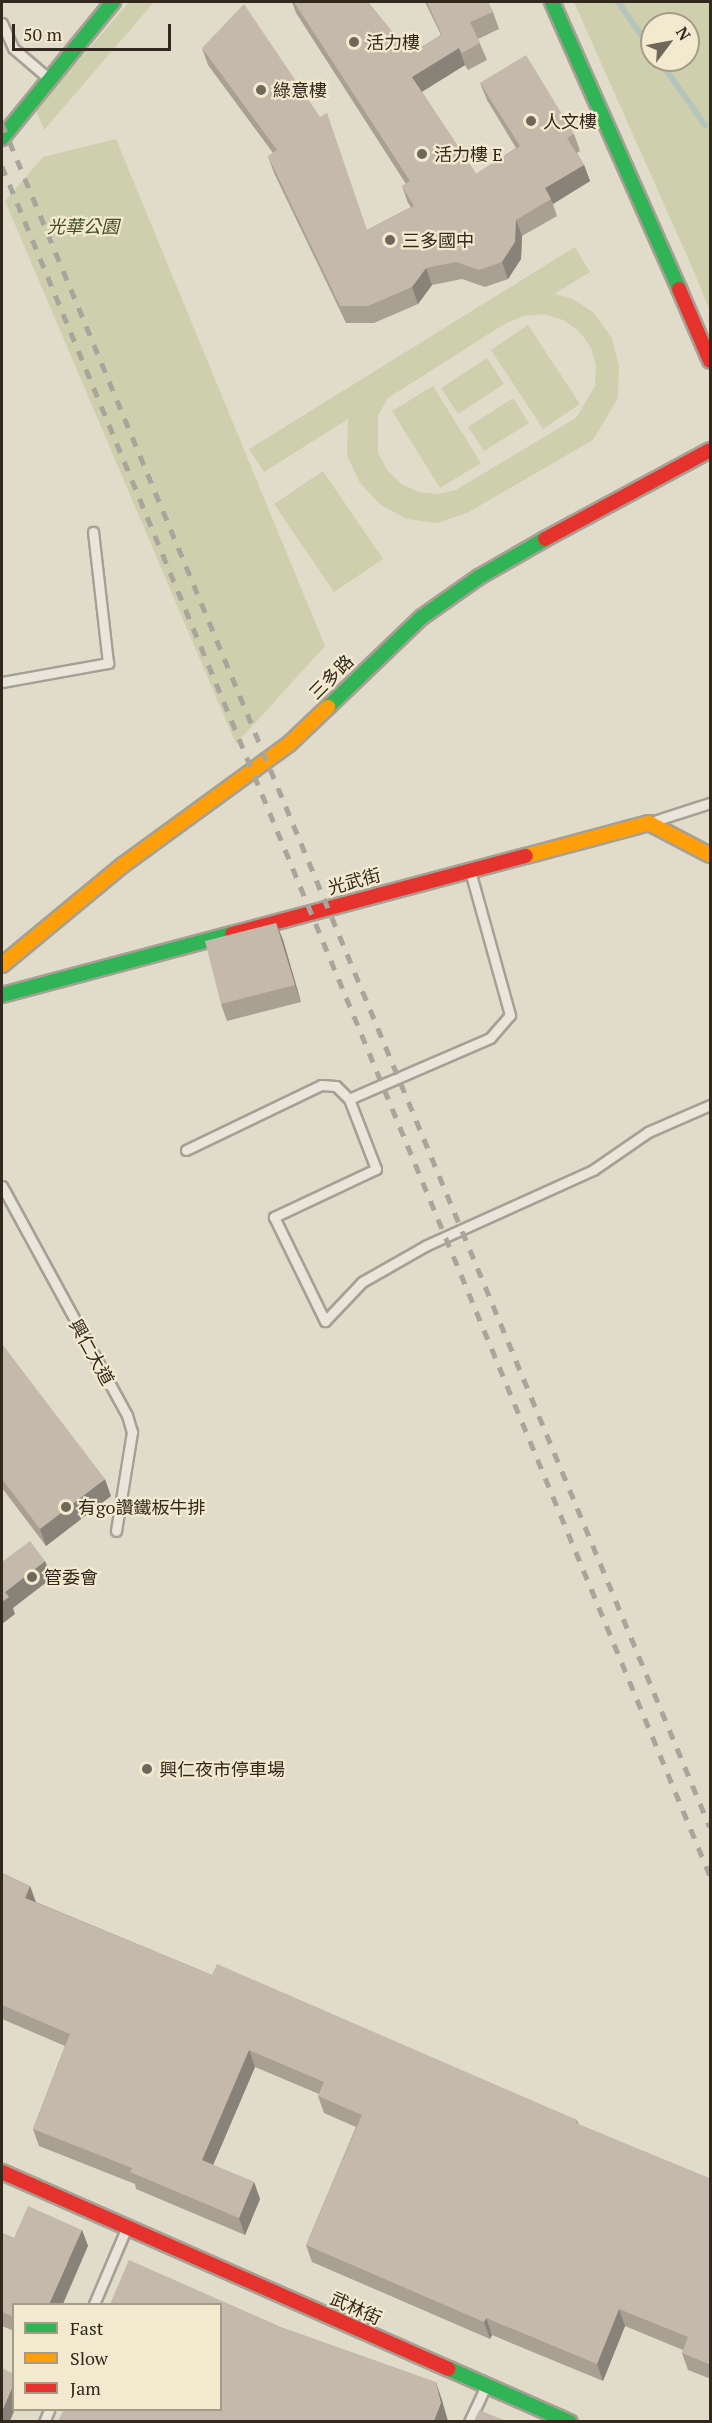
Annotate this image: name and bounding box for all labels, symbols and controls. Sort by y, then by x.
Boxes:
scale bar [15,12,174,50]
north arrow [640,12,700,72]
text: 50 m [23,22,62,46]
text: N [671,23,696,44]
place label: 活力樓 [366,31,420,53]
marker: 活力樓 [347,35,361,49]
place label: 綠意樓 [273,79,327,101]
marker: 綠意樓 [254,83,268,97]
place label: 人文樓 [543,110,597,132]
marker: 人文樓 [524,114,538,128]
place label: 活力樓 E [434,143,503,165]
marker: 活力樓 E [415,147,429,161]
park label: 光華公園 [47,215,119,237]
place label: 三多國中 [402,229,474,251]
marker: 三多國中 [383,233,397,247]
street label: 三多路 [304,650,358,704]
street label: 光武街 [325,864,383,898]
street label: 興仁大道 [65,1315,119,1389]
place label: 有go讚鐵板牛排 [78,1496,205,1518]
marker: 有go讚鐵板牛排 [59,1500,73,1514]
place label: 管委會 [44,1566,98,1588]
marker: 管委會 [25,1570,39,1584]
place label: 興仁夜市停車場 [159,1758,285,1780]
marker: 興仁夜市停車場 [140,1762,154,1776]
street label: 武林街 [327,2287,385,2329]
legend [12,2303,222,2411]
text: Fast [70,2316,103,2340]
text: Slow [70,2346,108,2370]
text: Jam [70,2376,101,2400]

